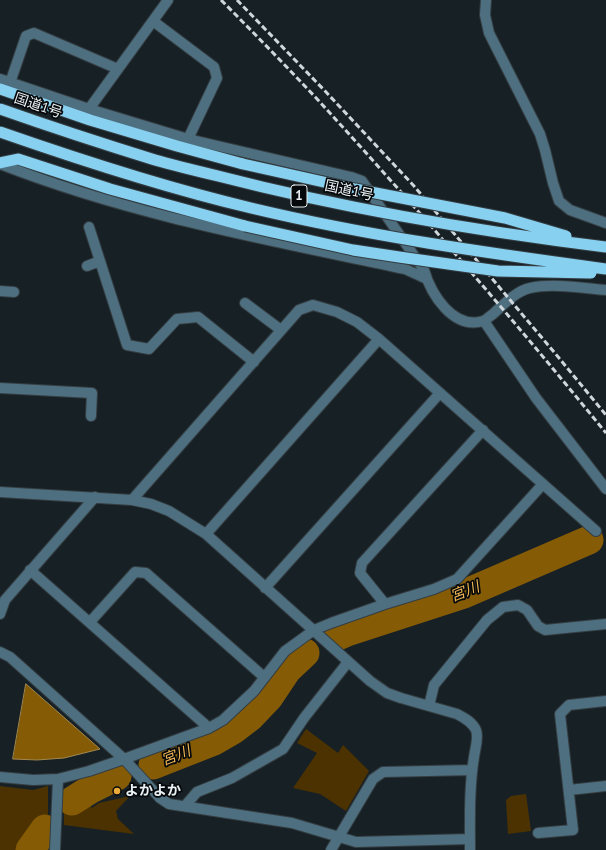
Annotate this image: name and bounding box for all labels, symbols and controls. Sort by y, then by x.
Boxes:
street label: 国道1号 [12,90,64,122]
street label: 国道1号 [323,178,375,204]
road number: 1 [291,185,307,207]
water label: 宮川 [448,578,482,606]
water label: 宮川 [159,742,193,770]
place label: よかよか [125,783,181,799]
marker: よかよか [112,786,122,796]

